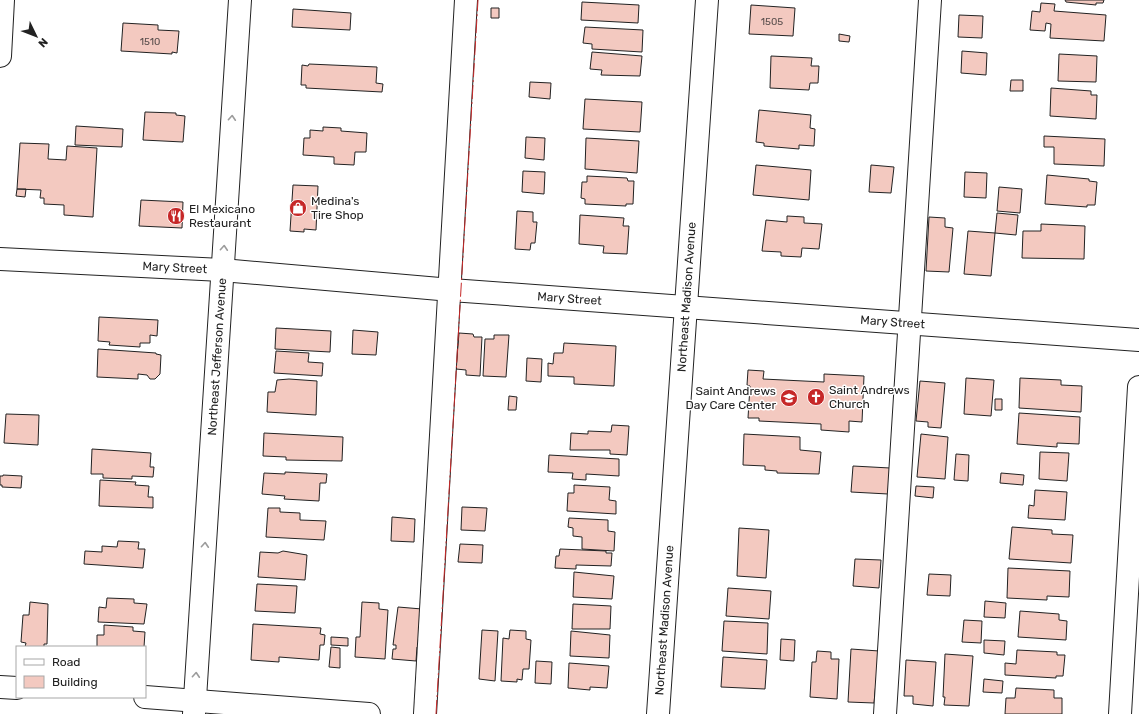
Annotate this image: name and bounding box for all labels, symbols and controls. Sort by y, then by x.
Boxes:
north arrow [16,16,56,56]
house number: 1505 [761,16,783,28]
text: N [35,35,50,50]
house number: 1510 [140,36,160,48]
one-way arrow [228,115,237,121]
place label: Medina's Tire Shop [311,194,364,222]
shop icon: Medina's Tire Shop [288,198,308,218]
place label: El Mexicano Restaurant [189,202,255,230]
restaurant icon: El Mexicano Restaurant [166,206,186,226]
street label: Northeast Madison Avenue [674,221,699,372]
one-way arrow [219,245,228,251]
street label: Mary Street [142,259,208,276]
street label: Northeast Jefferson Avenue [205,277,229,436]
street label: Mary Street [537,289,603,308]
street label: Mary Street [860,313,926,331]
place label: Saint Andrews Church [829,383,910,411]
place label: Saint Andrews Day Care Center [685,384,776,412]
church icon: Saint Andrews Church [806,387,826,407]
school or university icon: Saint Andrews Day Care Center [779,388,799,408]
one-way arrow [200,542,209,548]
street label: Northeast Madison Avenue [652,545,677,696]
legend [16,646,146,698]
text: Road [52,655,80,669]
one-way arrow [192,672,201,678]
text: Building [52,675,98,689]

